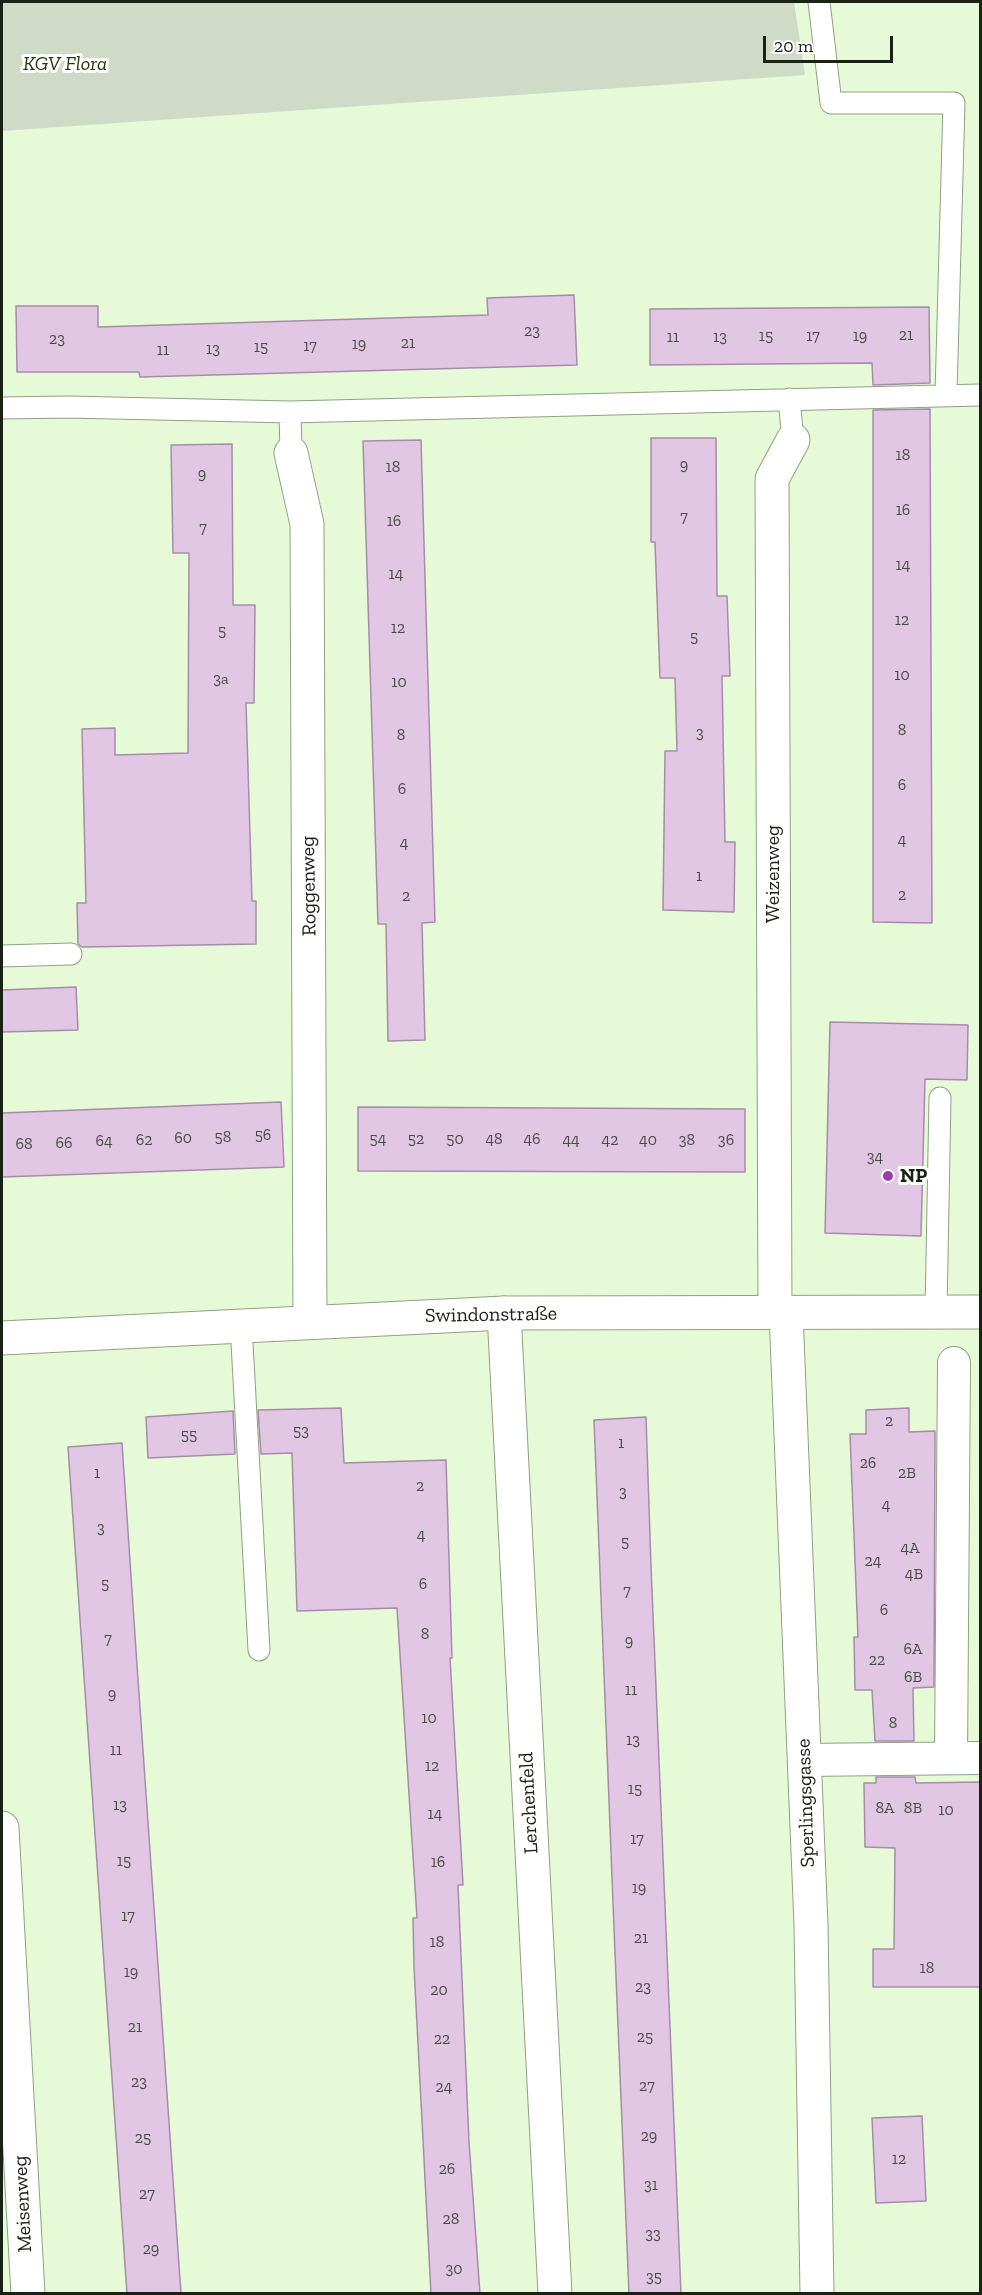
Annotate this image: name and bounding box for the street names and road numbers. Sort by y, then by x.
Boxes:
street label: Weizenweg [761,825,785,923]
street label: Roggenweg [296,836,322,936]
street label: Swindonstraße [425,1302,557,1328]
street label: Sperlingsgasse [792,1738,820,1868]
street label: Lerchenfeld [514,1751,544,1855]
street label: Meisenweg [8,2155,38,2253]

